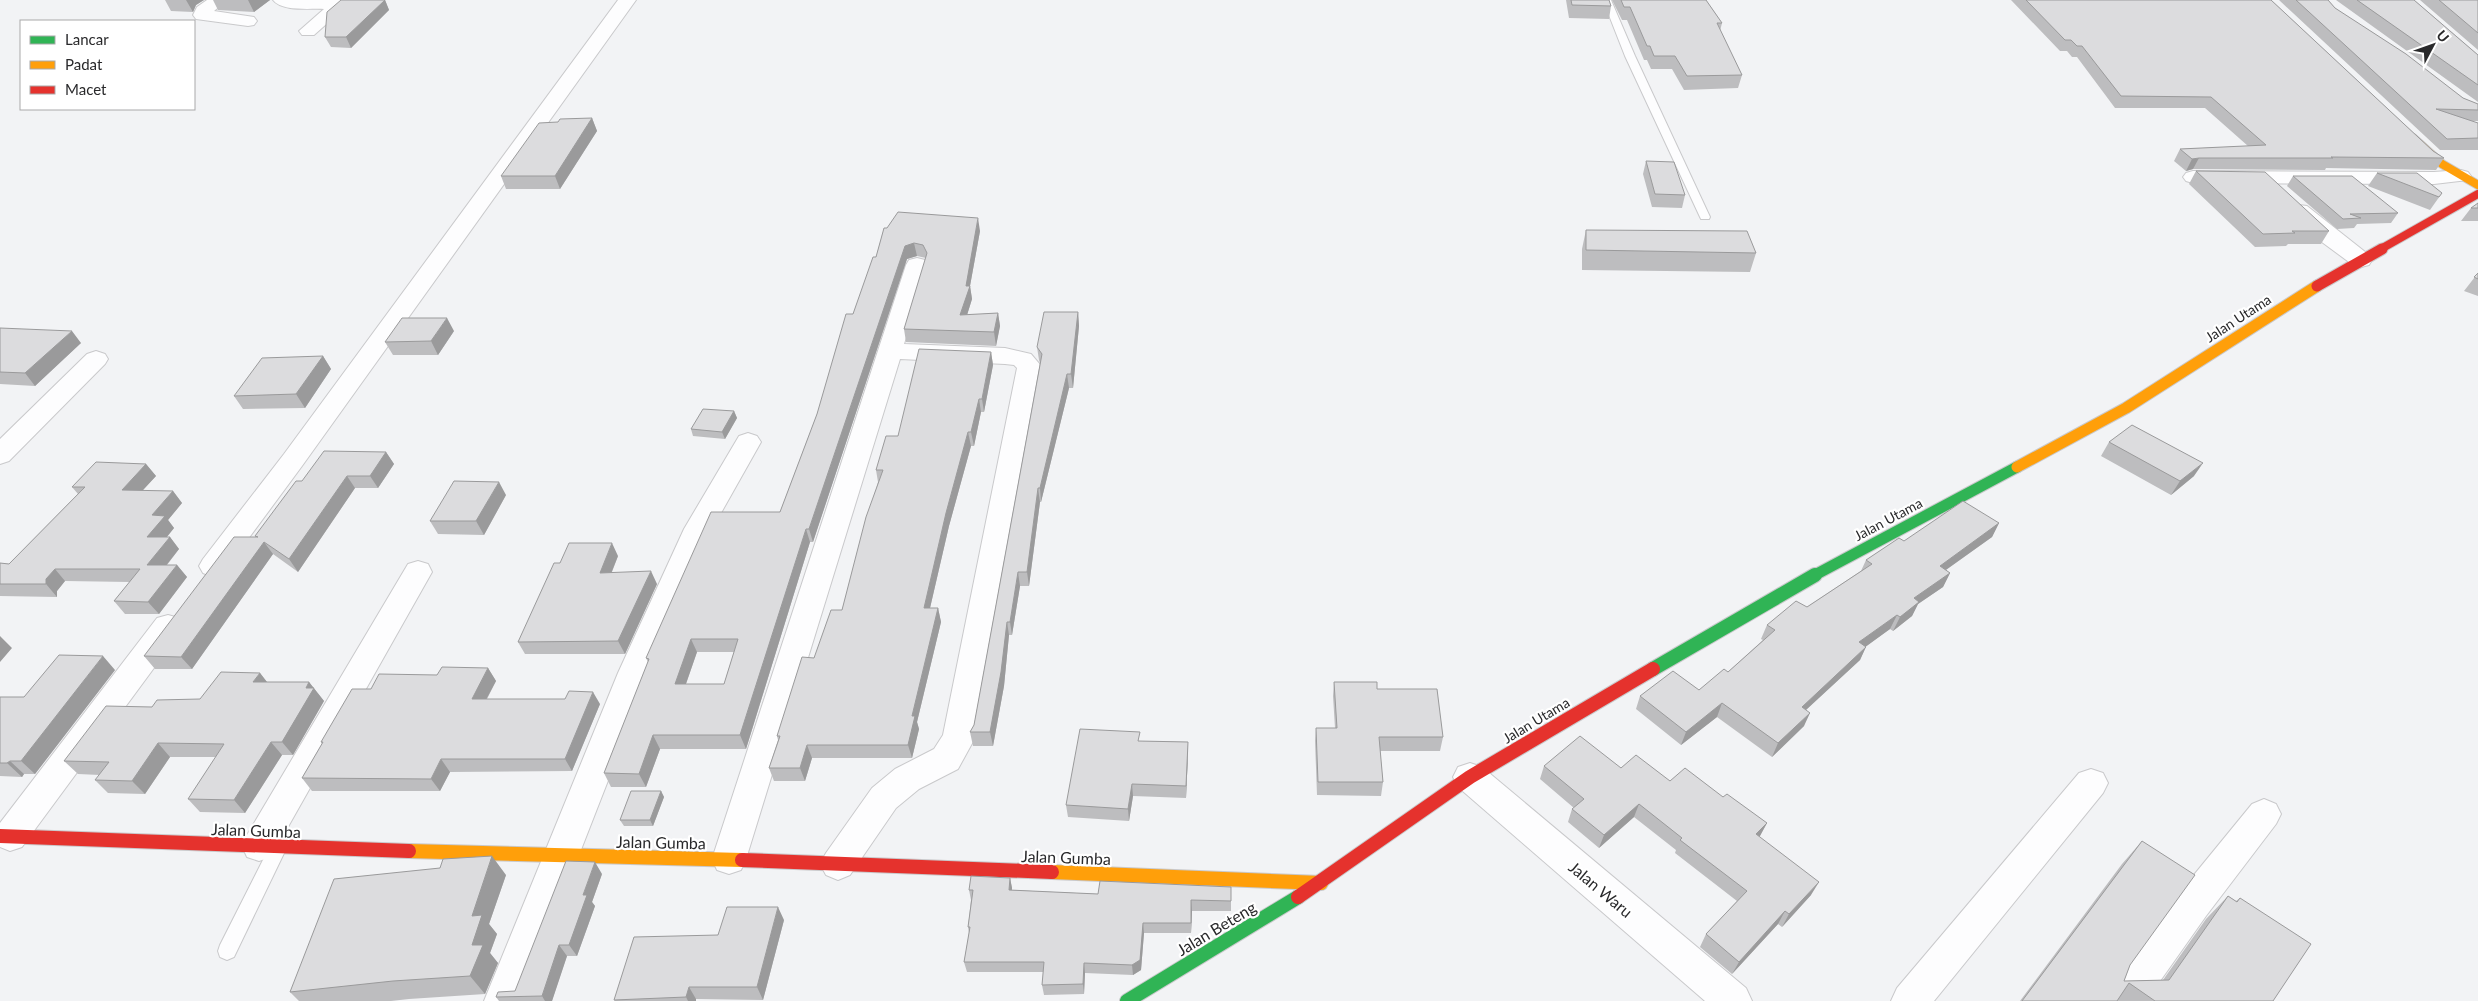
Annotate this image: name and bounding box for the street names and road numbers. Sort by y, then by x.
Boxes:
street label: Jalan Utama [2202,290,2274,346]
street label: Jalan Utama [1851,494,1925,544]
street label: Jalan Utama [1500,693,1572,747]
street label: Jalan Gumba [211,819,301,841]
street label: Jalan Gumba [616,832,706,852]
street label: Jalan Gumba [1021,846,1111,868]
street label: Jalan Waru [1565,857,1637,921]
street label: Jalan Beteng [1173,897,1259,959]

